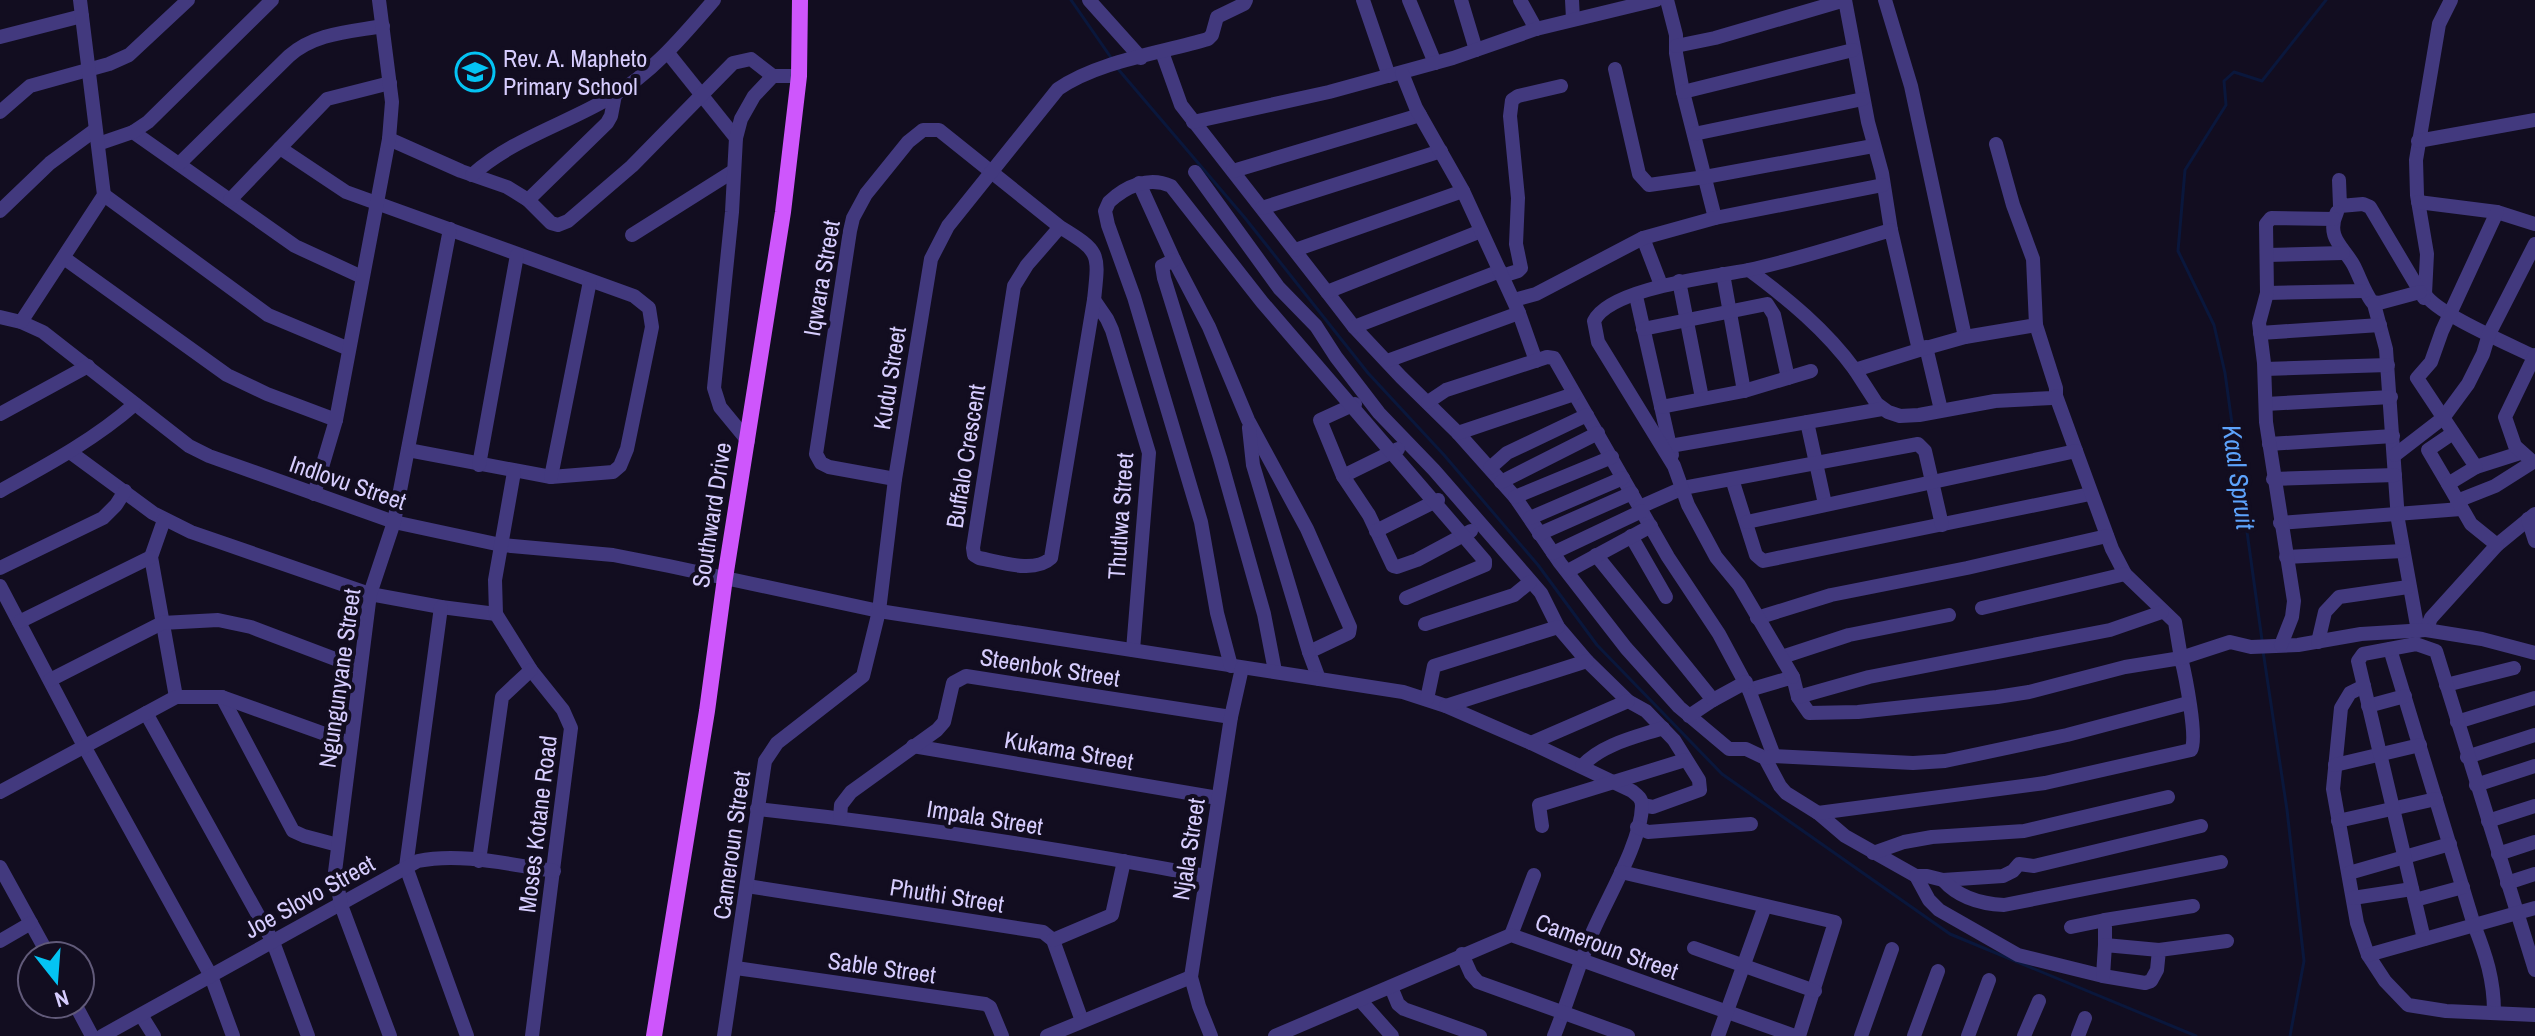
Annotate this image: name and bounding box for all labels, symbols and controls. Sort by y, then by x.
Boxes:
place label: Rev. A. Mapheto Primary School [503,42,647,102]
school or university icon: Rev. A. Mapheto Primary School [454,51,496,93]
street label: Iqwara Street [795,217,847,338]
street label: Kudu Street [865,324,913,432]
street label: Buffalo Crescent [938,381,992,530]
water label: Kaal Spruit [2214,422,2264,533]
street label: Southward Drive [684,440,738,590]
street label: Indlovu Street [285,447,411,517]
street label: Thutlwa Street [1100,451,1140,580]
street label: Ngungunyane Street [311,586,367,770]
street label: Steenbok Street [978,640,1123,694]
street label: Kukama Street [1002,723,1136,777]
street label: Moses Kotane Road [510,734,564,914]
street label: Cameroun Street [705,768,757,921]
street label: Impala Street [925,792,1046,842]
street label: Njala Street [1164,795,1212,902]
street label: Joe Slovo Street [238,847,380,945]
street label: Phuthi Street [888,870,1007,920]
street label: Cameroun Street [1531,905,1683,987]
north arrow [16,940,96,1020]
street label: Sable Street [826,944,938,990]
text: N [51,983,72,1015]

